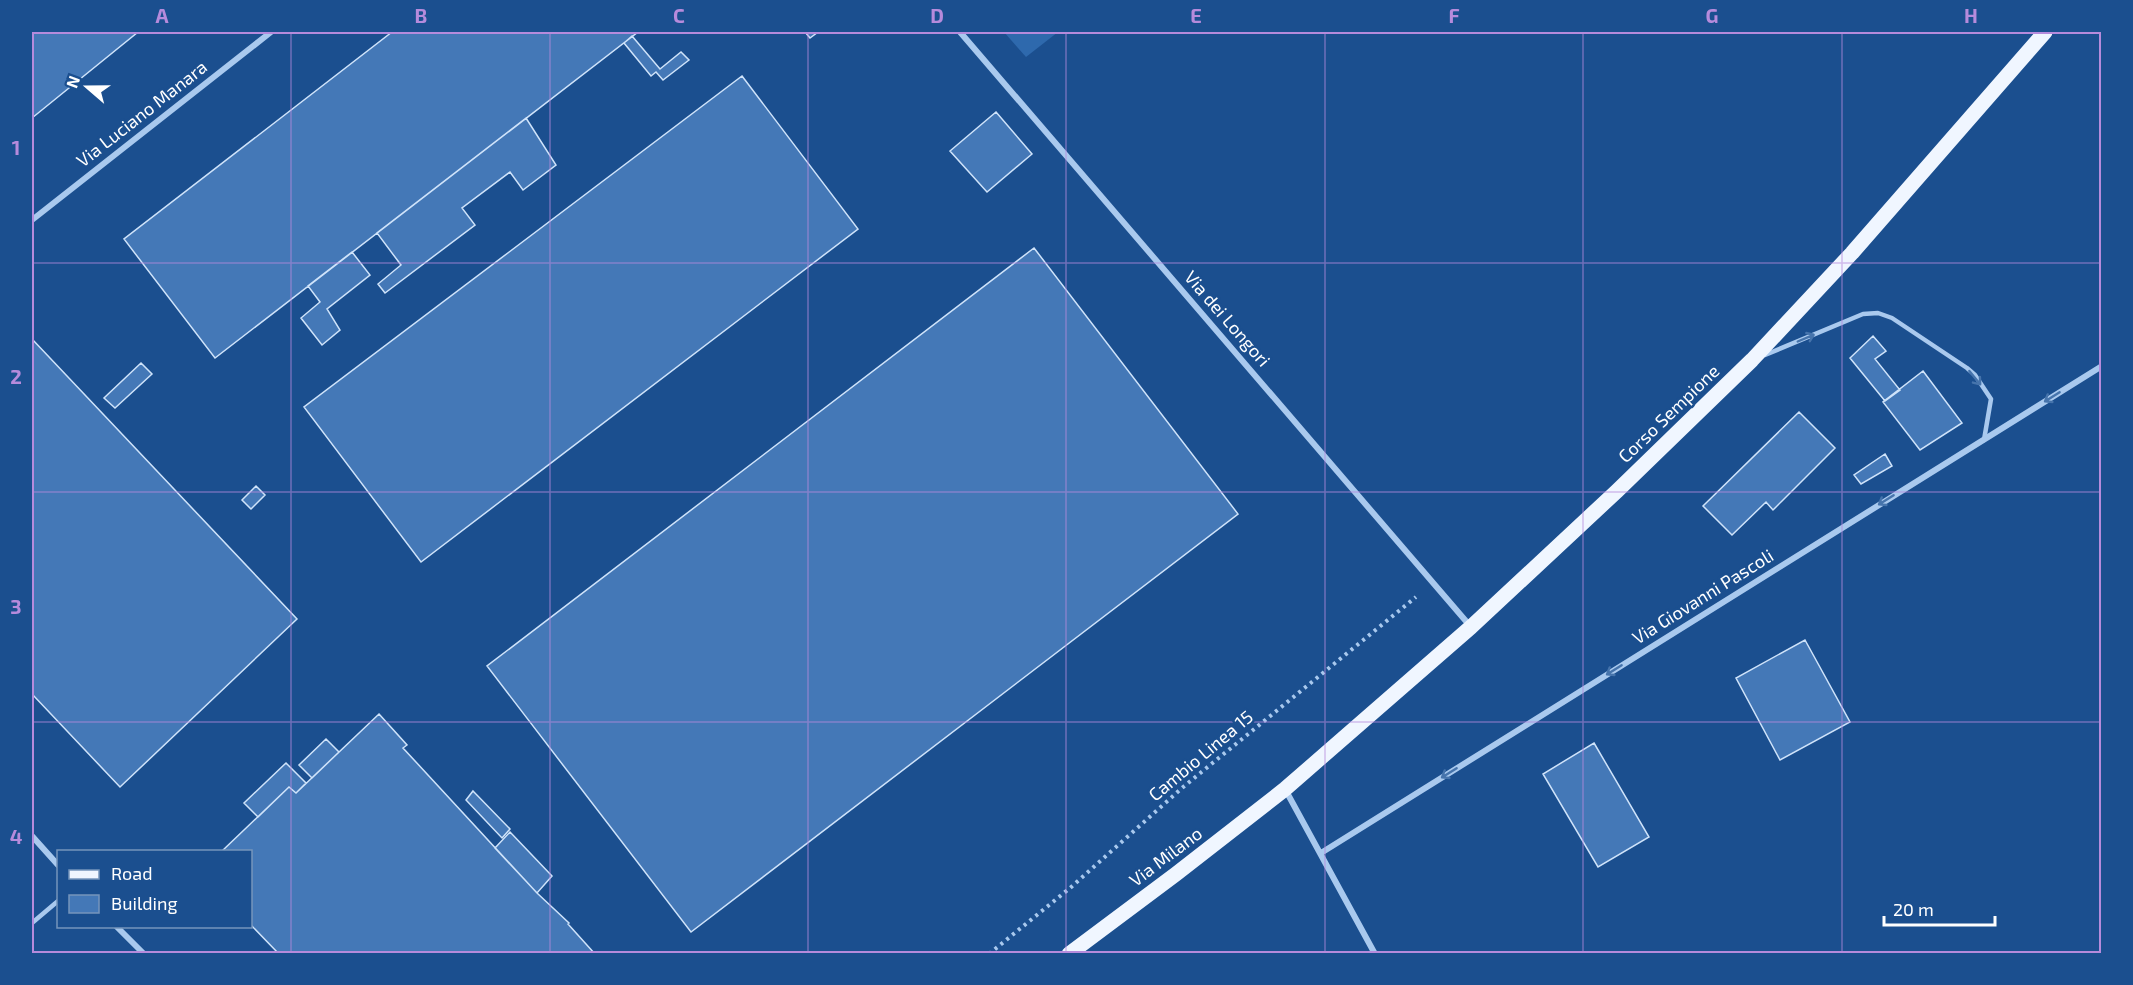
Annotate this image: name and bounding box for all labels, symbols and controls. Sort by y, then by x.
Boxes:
text: A [155,3,169,27]
text: B [415,3,427,27]
text: C [673,3,685,27]
text: D [930,3,944,27]
text: E [1190,3,1202,27]
text: F [1448,3,1460,27]
text: G [1706,3,1718,27]
text: H [1964,3,1978,27]
street label: Via Luciano Manara [72,55,211,171]
north arrow [57,57,117,117]
text: N [62,73,83,90]
text: 1 [12,135,20,159]
street label: Via dei Longori [1180,266,1275,371]
one-way arrow [1796,332,1815,343]
street label: Corso Sempione [1613,360,1723,467]
text: 2 [10,364,22,388]
one-way arrow [1969,370,1982,386]
one-way arrow [2044,391,2061,403]
one-way arrow [1878,495,1895,507]
street label: Via Giovanni Pascoli [1628,544,1777,648]
text: 3 [10,594,22,618]
one-way arrow [1606,665,1623,677]
street label: Cambio Linea 15 [1144,705,1257,805]
one-way arrow [1441,768,1458,780]
street label: Via Milano [1125,822,1206,891]
text: 4 [10,824,23,848]
legend [57,850,252,928]
text: Road [111,862,152,884]
scale bar [1884,889,1995,927]
text: Building [111,892,178,914]
text: 20 m [1893,898,1934,920]

